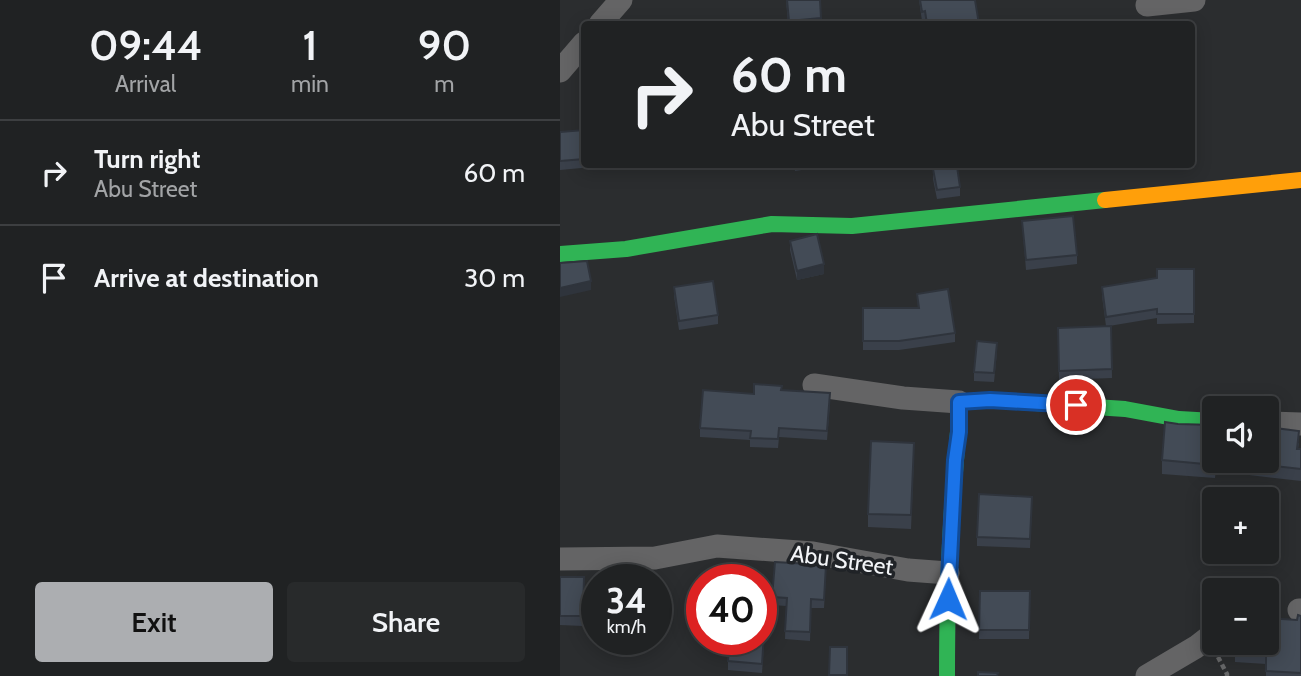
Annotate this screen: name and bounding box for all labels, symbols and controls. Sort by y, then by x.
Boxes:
text: 09:44 [89,19,202,71]
text: 1 [303,19,317,71]
text: 90 [418,19,471,71]
text: 60 m [731,45,847,104]
icon: right [616,49,707,140]
text: Arrival [115,70,176,98]
text: min [291,70,329,98]
text: m [434,70,455,98]
text: Abu Street [731,105,875,144]
text: Turn right [94,143,200,175]
icon: right [35,154,73,192]
text: 60 m [463,157,525,189]
text: Abu Street [94,175,197,203]
icon: arrive [35,259,73,297]
text: Arrive at destination [94,262,319,294]
text: 30 m [464,262,525,294]
pin [1046,375,1106,435]
icon: arrive [1057,386,1095,424]
map controls [1202,396,1279,655]
button: sound [1202,396,1279,473]
button: + [1202,487,1279,564]
street label: Abu Street [789,539,895,581]
position arrow [911,562,985,636]
speed limit sign: 40 [686,564,777,655]
button: − [1202,578,1279,655]
text: 34 [606,579,647,622]
button: Exit [35,582,273,662]
button: Share [287,582,525,662]
text: km/h [607,616,646,638]

